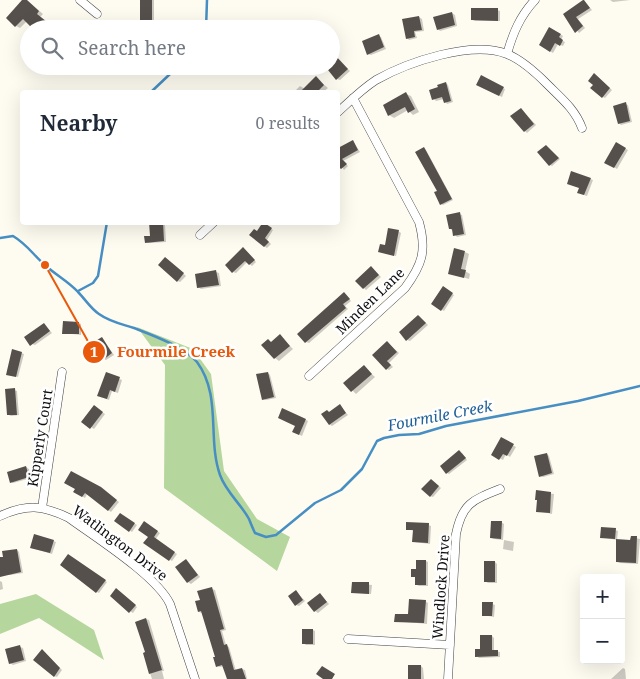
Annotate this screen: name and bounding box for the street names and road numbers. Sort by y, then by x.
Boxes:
street label: Minden Lane [331,263,408,338]
street label: Kipperly Court [22,388,57,488]
street label: Watlington Drive [69,501,172,585]
street label: Windlock Drive [427,534,454,640]

